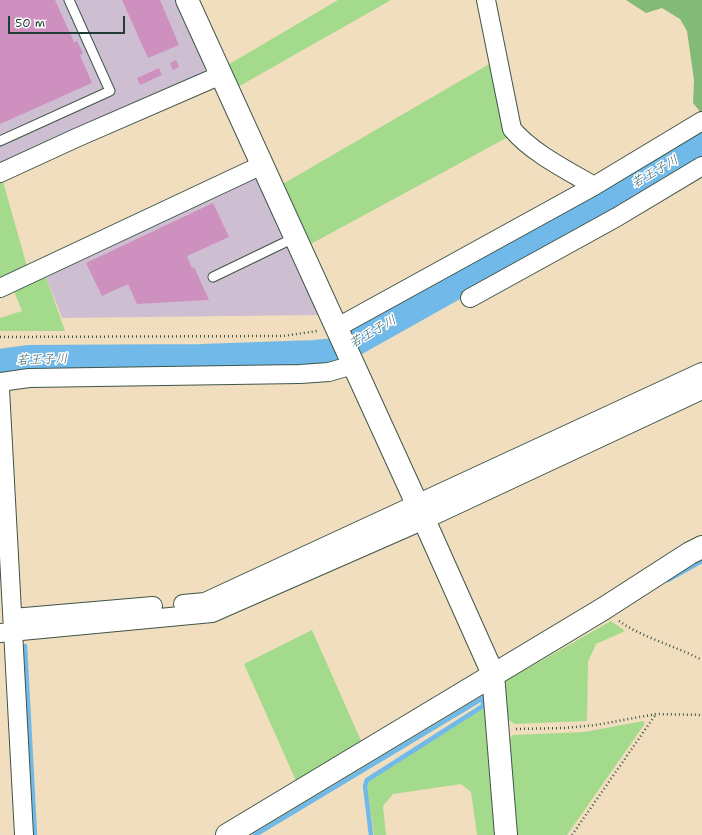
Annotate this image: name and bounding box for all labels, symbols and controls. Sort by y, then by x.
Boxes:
scale bar [10,8,127,34]
text: 50 m [15,15,45,31]
water label: 若王子川 [629,152,681,192]
water label: 若王子川 [347,312,399,352]
water label: 若王子川 [16,351,68,369]

